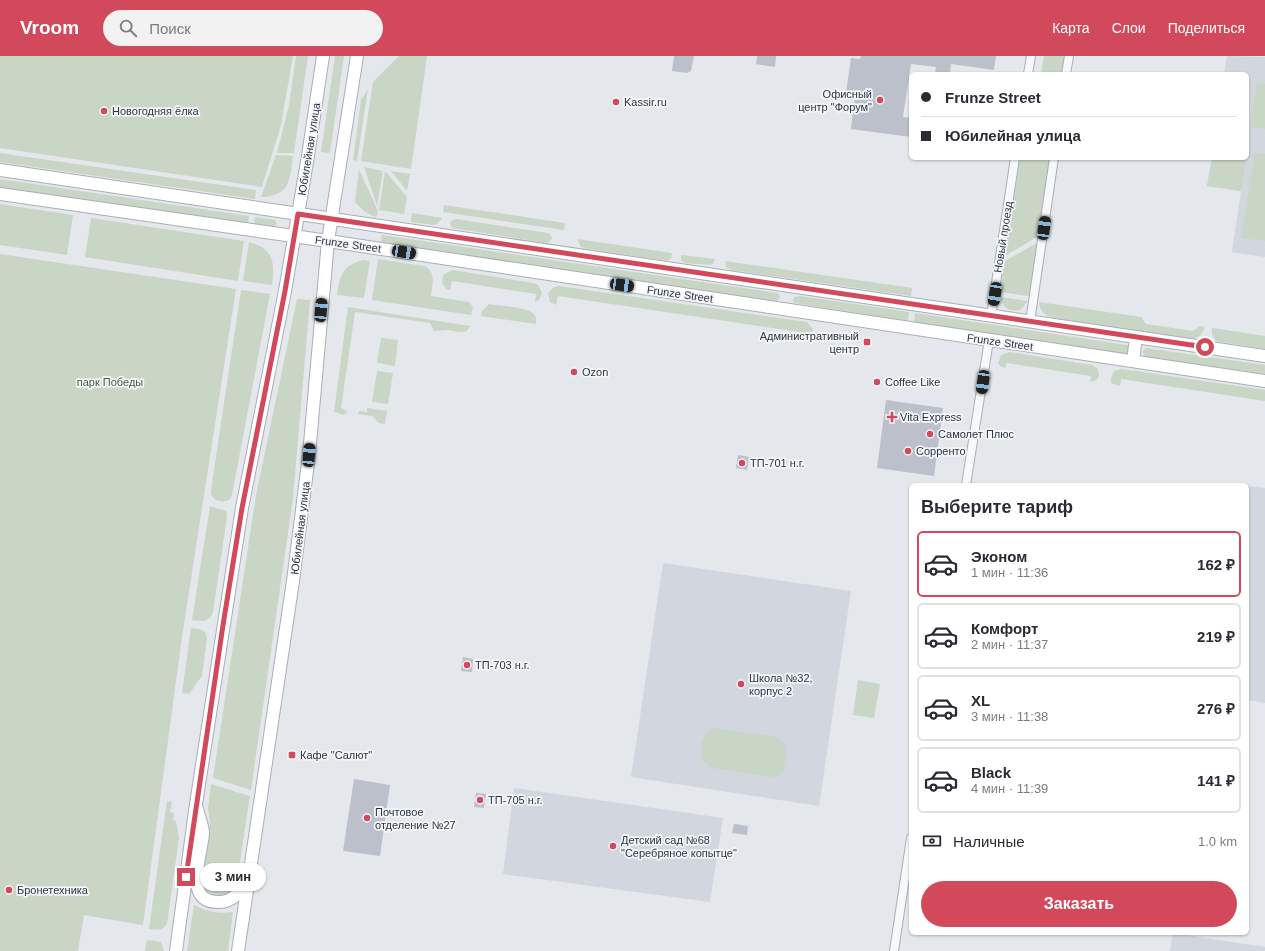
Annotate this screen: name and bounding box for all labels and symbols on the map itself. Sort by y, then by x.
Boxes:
place label: Офисный центр "Форум" [798,88,872,113]
marker: Офисный центр "Форум" [875,95,885,105]
place label: Kassir.ru [624,96,667,108]
marker: Kassir.ru [611,97,621,107]
street label: Юбилейная улица [296,101,322,196]
place label: Новогодняя ёлка [112,105,200,117]
marker: Новогодняя ёлка [99,106,109,116]
street label: Новый проезд [991,200,1015,274]
car [1036,215,1052,241]
street label: Frunze Street [314,233,382,255]
car [391,244,417,260]
car [609,277,635,293]
car [987,281,1003,307]
street label: Frunze Street [646,283,714,305]
car [314,298,328,322]
place label: Административный центр [760,330,859,355]
street label: Frunze Street [966,331,1034,353]
marker: Административный центр [862,337,872,347]
route start [1196,338,1214,356]
place label: Ozon [582,366,608,378]
marker: Ozon [569,367,579,377]
car [975,369,991,395]
park label: парк Победы [77,376,143,388]
place label: Coffee Like [885,376,940,388]
marker: Coffee Like [872,377,882,387]
place label: Vita Express [900,411,962,423]
marker: Vita Express [887,412,897,422]
place label: Самолет Плюс [938,428,1014,440]
marker: Самолет Плюс [925,429,935,439]
car [302,443,316,467]
place label: Сорренто [916,445,966,457]
marker: Сорренто [903,446,913,456]
place label: ТП-701 н.г. [750,457,805,469]
marker: ТП-701 н.г. [737,458,747,468]
street label: Юбилейная улица [288,480,312,575]
place label: ТП-703 н.г. [475,659,530,671]
marker: ТП-703 н.г. [462,660,472,670]
place label: Школа №32, корпус 2 [749,672,813,697]
marker: Школа №32, корпус 2 [736,679,746,689]
place label: Кафе "Салют" [300,749,372,761]
marker: Кафе "Салют" [287,750,297,760]
place label: ТП-705 н.г. [488,794,543,806]
marker: ТП-705 н.г. [475,795,485,805]
place label: Почтовое отделение №27 [375,806,456,831]
marker: Почтовое отделение №27 [362,813,372,823]
place label: Детский сад №68 "Серебряное копытце" [621,834,737,859]
marker: Детский сад №68 "Серебряное копытце" [608,841,618,851]
callout: 3 мин [200,863,266,891]
route end [177,868,195,886]
place label: Бронетехника [17,884,89,896]
marker: Бронетехника [4,885,14,895]

